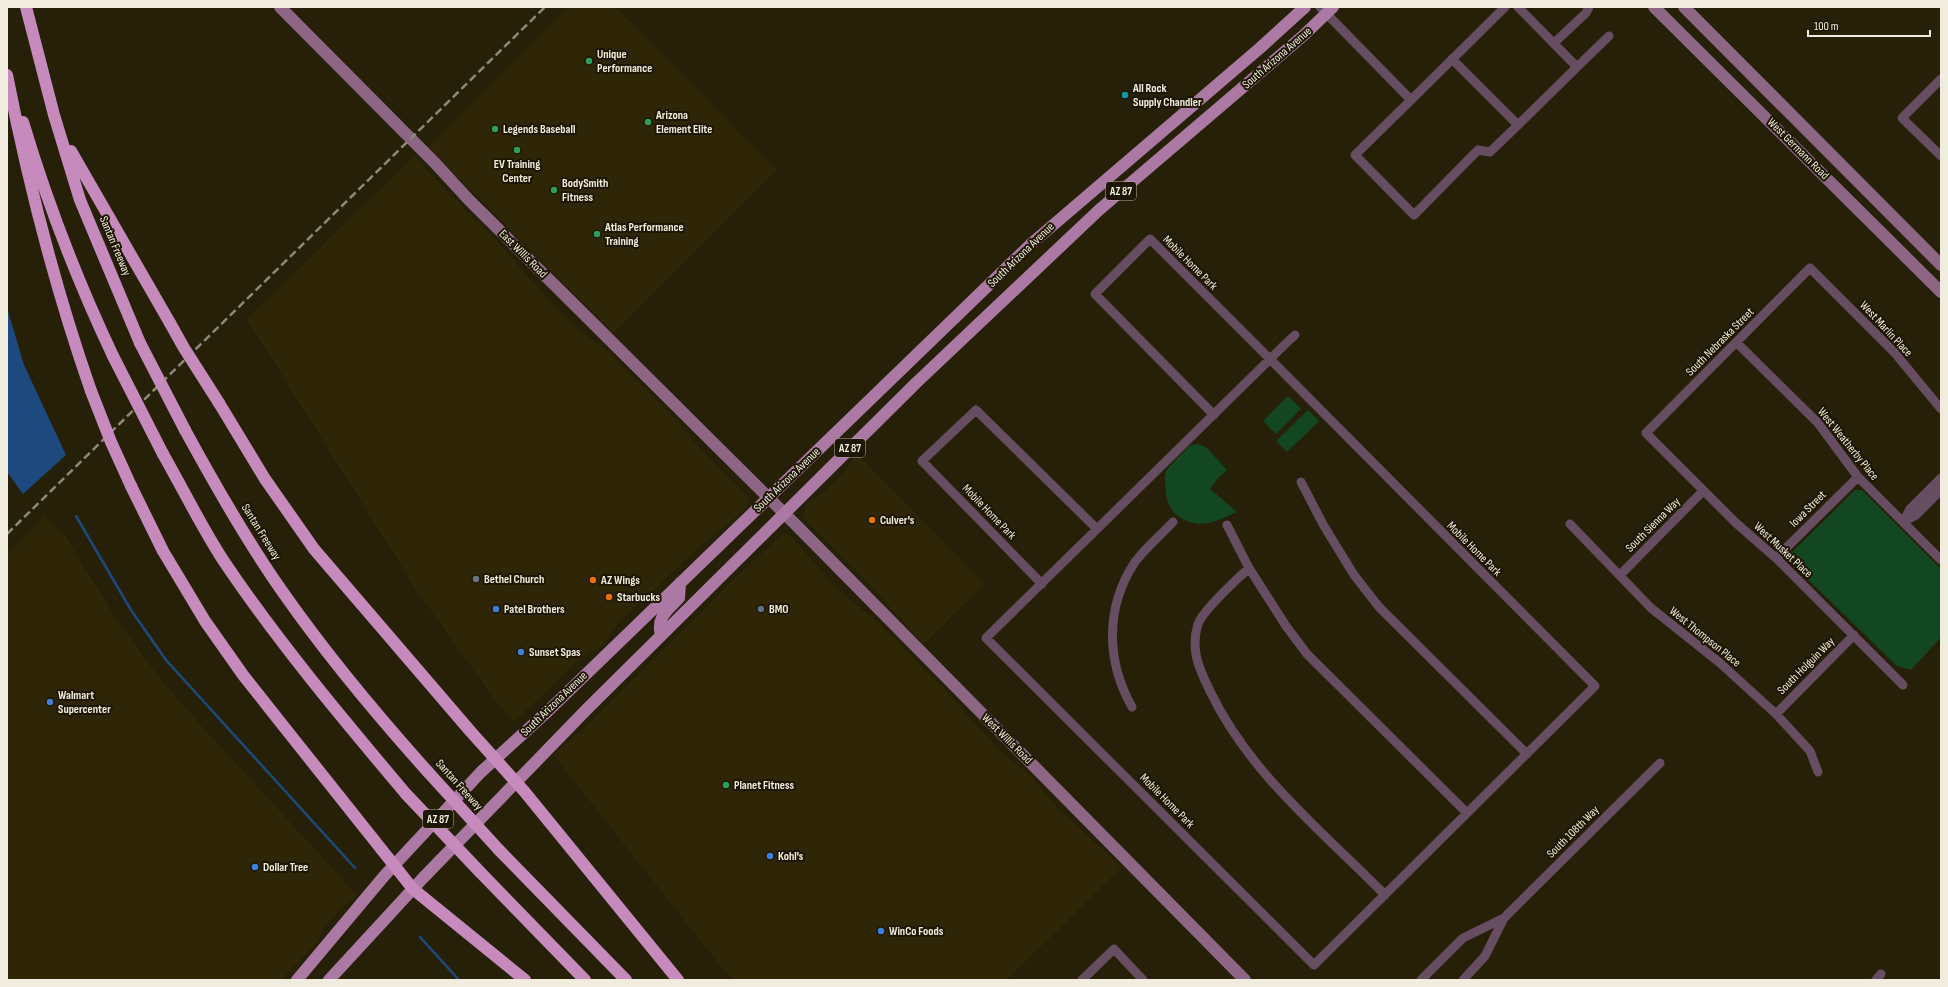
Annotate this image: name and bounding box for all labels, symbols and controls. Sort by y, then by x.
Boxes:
scale bar [1808,12,1930,38]
text: 100 m [1814,19,1839,34]
street label: South Arizona Avenue [1239,24,1315,92]
place label: Unique Performance [597,47,652,76]
marker: Unique Performance [584,56,594,66]
place label: All Rock Supply Chandler [1132,81,1202,110]
marker: All Rock Supply Chandler [1120,90,1130,100]
place label: Arizona Element Elite [655,108,712,137]
street label: West Germann Road [1764,115,1832,183]
marker: Arizona Element Elite [643,117,653,127]
place label: Legends Baseball [503,122,575,137]
marker: Legends Baseball [490,124,500,134]
marker: EV Training Center [512,145,522,155]
place label: EV Training Center [494,157,540,186]
place label: BodySmith Fitness [562,176,608,205]
road number: AZ 87 [1106,182,1136,200]
marker: BodySmith Fitness [549,185,559,195]
street label: Santan Freeway [96,214,134,278]
street label: South Arizona Avenue [984,219,1058,291]
place label: Atlas Performance Training [604,220,684,249]
street label: East Willis Road [496,227,550,281]
marker: Atlas Performance Training [592,229,602,239]
street label: Mobile Home Park [1159,232,1221,294]
street label: West Marlin Place [1856,298,1916,360]
street label: South Nebraska Street [1683,305,1757,379]
street label: West Weatherby Place [1814,405,1882,484]
road number: AZ 87 [835,439,865,457]
street label: South Arizona Avenue [750,444,824,516]
street label: Mobile Home Park [959,481,1019,543]
street label: Iowa Street [1787,487,1830,530]
street label: South Sienna Way [1622,494,1684,556]
street label: Santan Freeway [238,501,284,563]
place label: Culver's [880,513,915,528]
marker: Culver's [867,515,877,525]
street label: Mobile Home Park [1443,518,1505,580]
street label: West Musket Place [1750,519,1816,581]
place label: Bethel Church [484,572,544,587]
place label: AZ Wings [600,573,640,588]
marker: Bethel Church [471,574,481,584]
marker: AZ Wings [588,575,598,585]
place label: Starbucks [617,590,660,605]
marker: Starbucks [604,592,614,602]
place label: Patel Brothers [504,602,565,617]
place label: BMO [769,602,789,617]
marker: Patel Brothers [491,604,501,614]
marker: BMO [756,604,766,614]
street label: West Thompson Place [1666,604,1744,671]
street label: South Holguin Way [1774,634,1838,698]
place label: Sunset Spas [529,645,581,660]
marker: Sunset Spas [516,647,526,657]
street label: South Arizona Avenue [517,668,591,740]
place label: Walmart Supercenter [58,688,111,717]
marker: Walmart Supercenter [45,697,55,707]
street label: West Willis Road [979,711,1035,767]
street label: Santan Freeway [432,756,486,814]
street label: Mobile Home Park [1136,770,1198,832]
place label: Planet Fitness [734,778,794,793]
marker: Planet Fitness [721,780,731,790]
street label: South 108th Way [1544,802,1603,861]
road number: AZ 87 [423,810,453,828]
place label: Kohl's [778,849,804,864]
marker: Kohl's [765,851,775,861]
place label: Dollar Tree [263,860,308,875]
marker: Dollar Tree [250,862,260,872]
place label: WinCo Foods [889,924,944,939]
marker: WinCo Foods [876,926,886,936]

